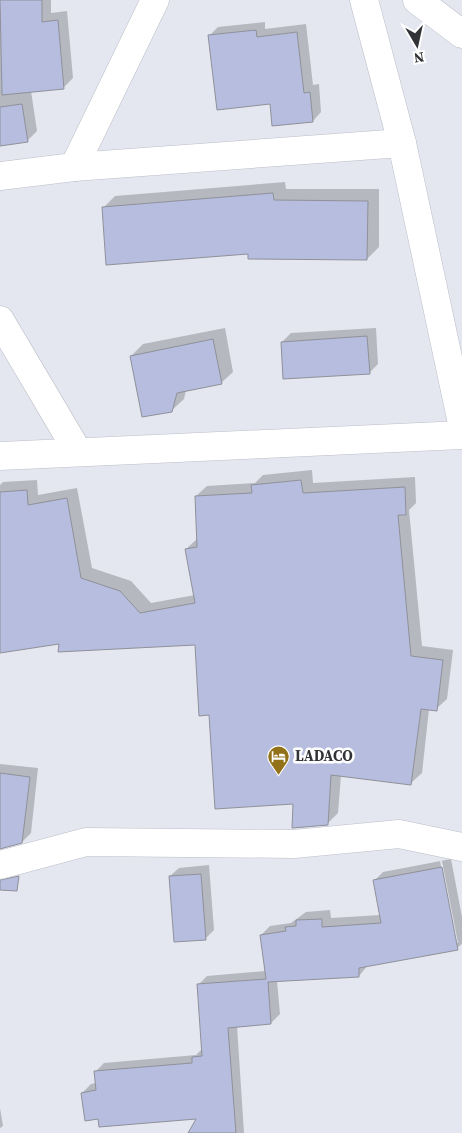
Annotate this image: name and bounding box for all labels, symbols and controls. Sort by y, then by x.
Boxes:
north arrow [392,20,442,70]
text: N [412,47,426,69]
hotel icon: LADACO [267,744,291,775]
place label: LADACO [295,745,353,766]

